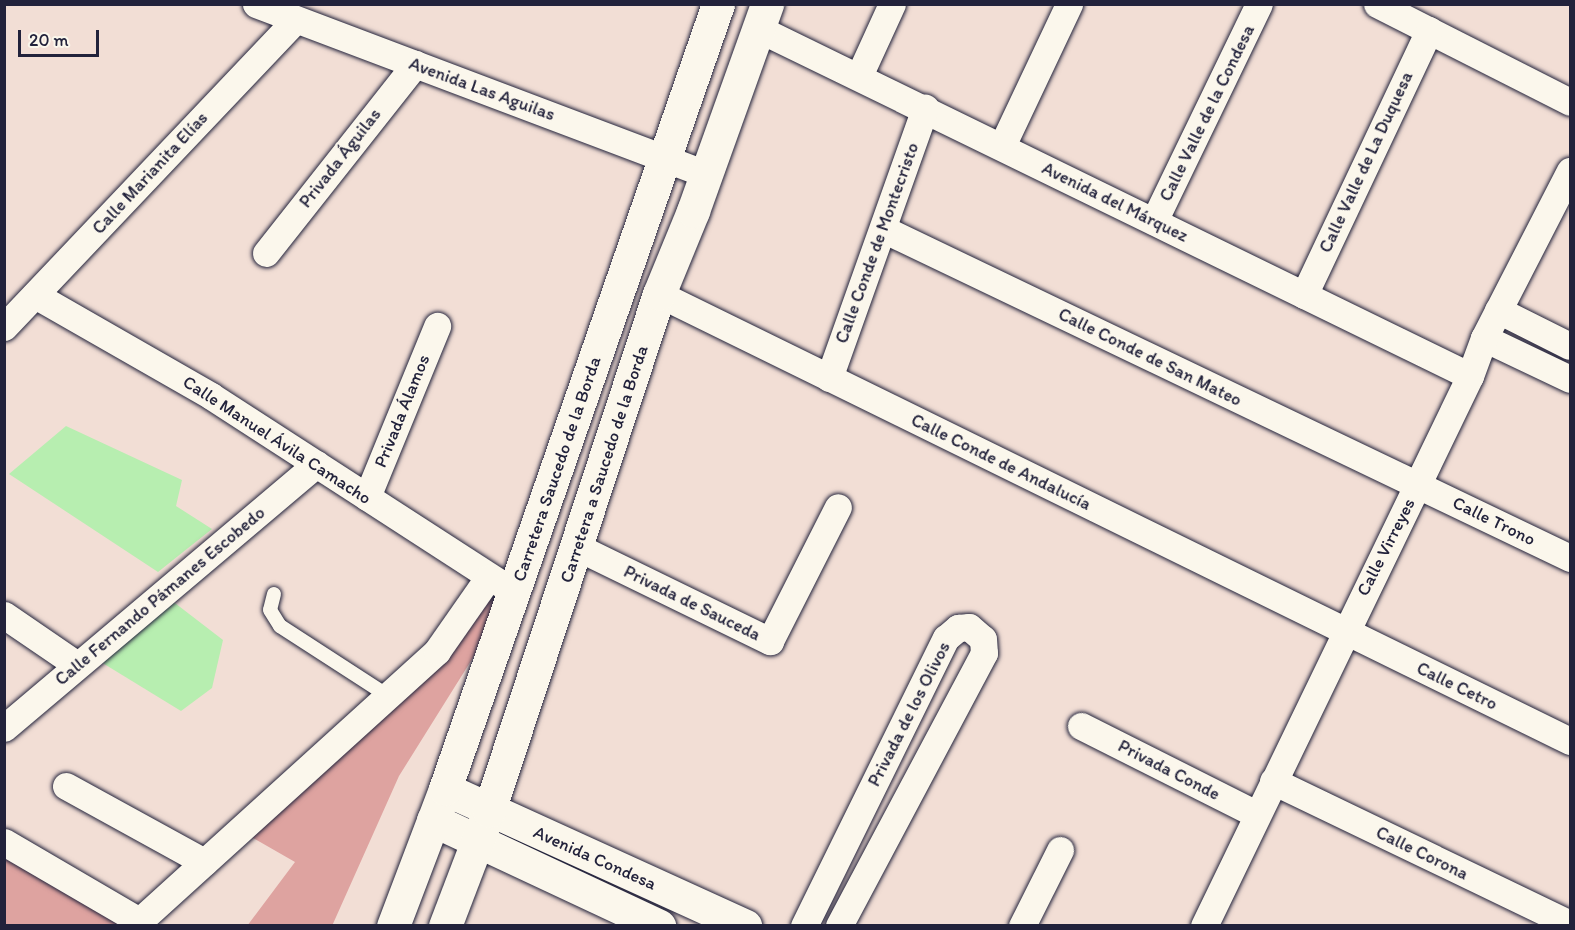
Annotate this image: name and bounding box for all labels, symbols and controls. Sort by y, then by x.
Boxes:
scale bar [21,18,102,56]
street label: Calle Valle de la Condesa [1155,21,1259,205]
text: 20 m [29,29,69,51]
street label: Avenida Las Aguilas [406,53,558,125]
street label: Calle Valle de La Duquesa [1314,68,1418,256]
street label: Privada Águilas [294,104,386,212]
street label: Calle Marianita Elías [88,107,212,239]
street label: Calle Conde de Montecristo [831,140,923,346]
street label: Avenida del Márquez [1038,157,1192,247]
street label: Calle Conde de San Mateo [1055,303,1245,411]
street label: Carretera a Saucedo de la Borda [555,342,653,586]
street label: Privada Álamos [369,351,435,471]
street label: Carretera Saucedo de la Borda [508,354,606,584]
street label: Calle Manuel Ávila Camacho [179,371,375,509]
street label: Calle Conde de Andalucía [908,409,1094,515]
street label: Calle Trono [1450,492,1538,550]
street label: Calle Virreyes [1352,495,1420,599]
street label: Calle Fernando Pámanes Escobedo [51,502,269,690]
street label: Privada de Sauceda [620,560,764,646]
street label: Privada de los Olivos [863,638,955,790]
street label: Calle Cetro [1413,657,1501,715]
street label: Privada Conde [1114,735,1224,805]
street label: Avenida Condesa [530,821,660,895]
street label: Calle Corona [1372,821,1472,885]

